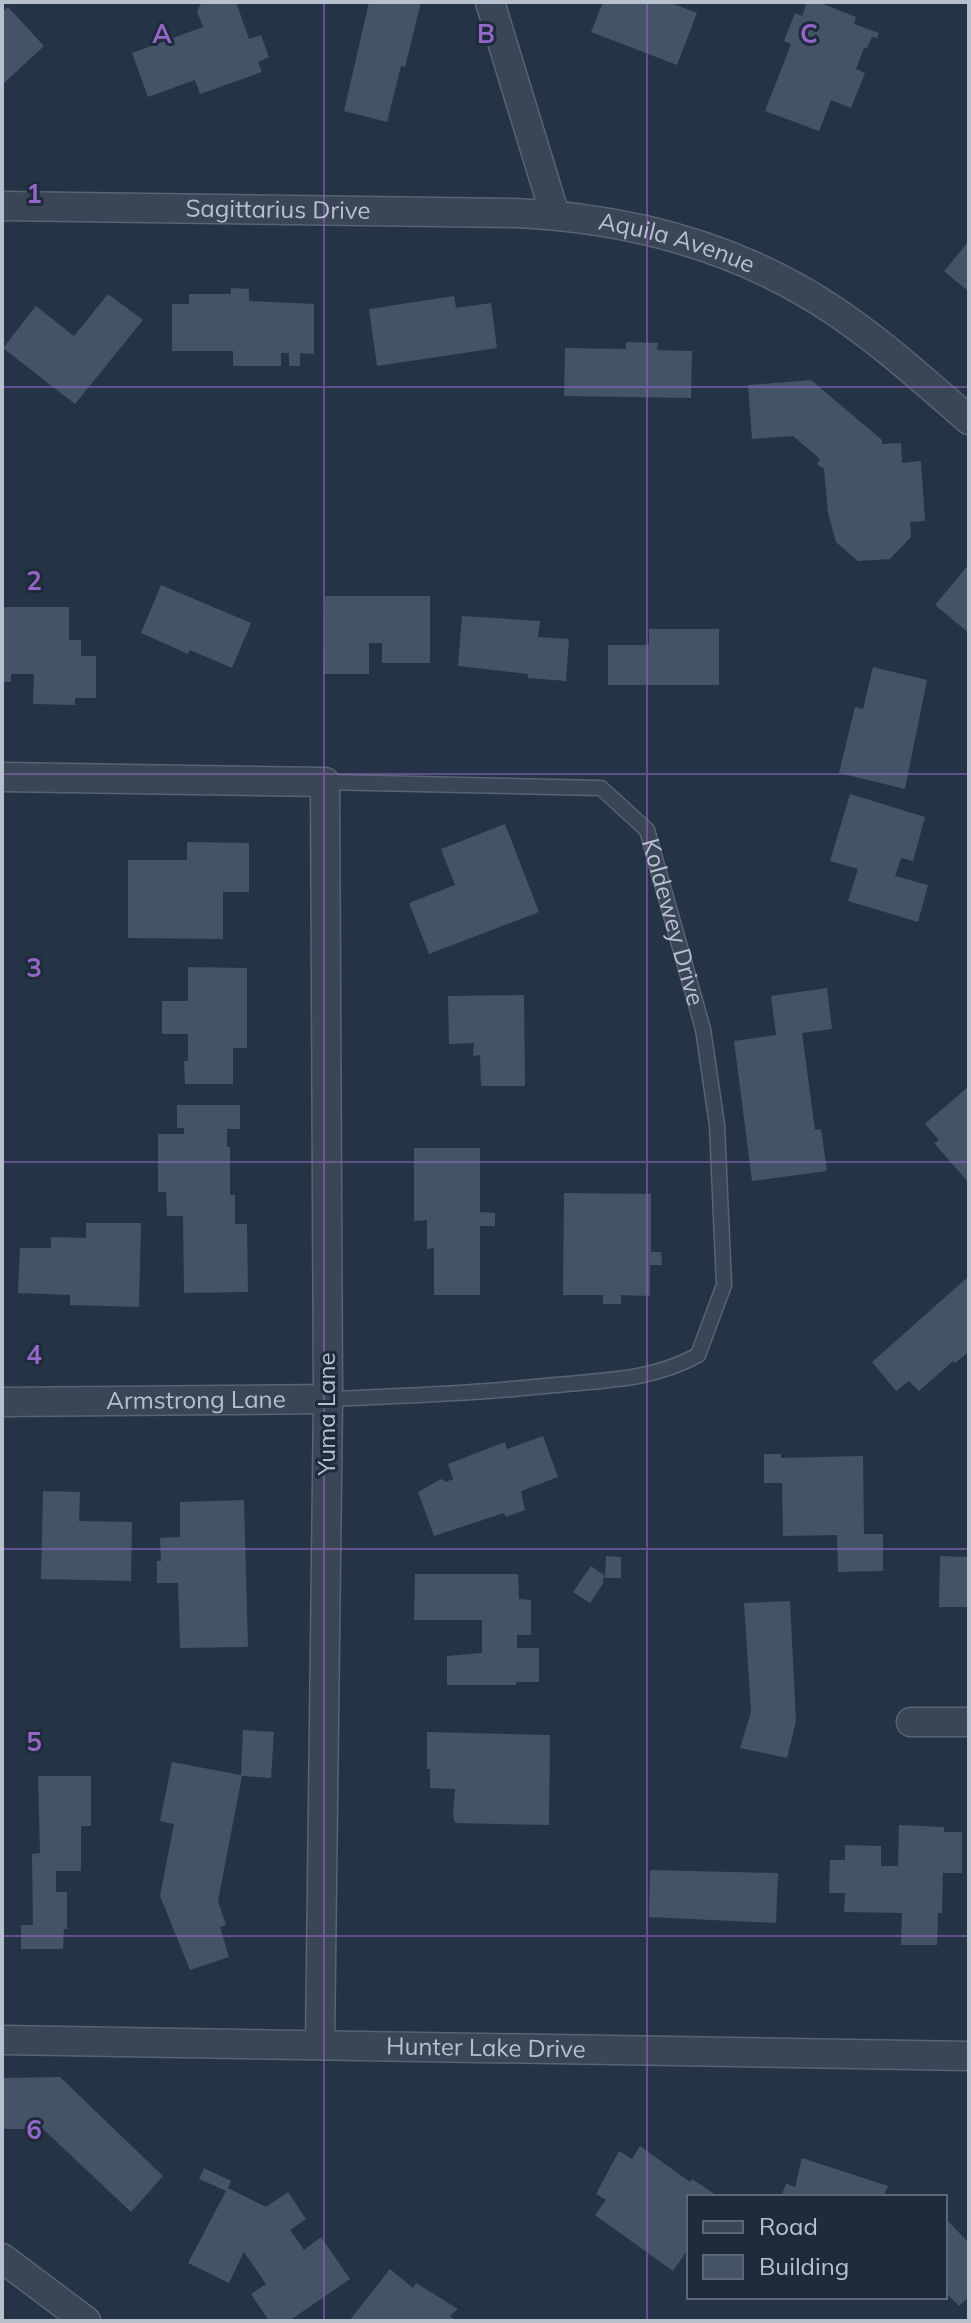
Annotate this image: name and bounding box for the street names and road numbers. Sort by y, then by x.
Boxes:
street label: Sagittarius Drive [185,193,371,225]
street label: Aquila Avenue [596,205,760,279]
street label: Koldewey Drive [636,835,712,1009]
street label: Yuma Lane [311,1352,341,1477]
street label: Armstrong Lane [106,1383,286,1415]
street label: Hunter Lake Drive [386,2030,586,2064]

